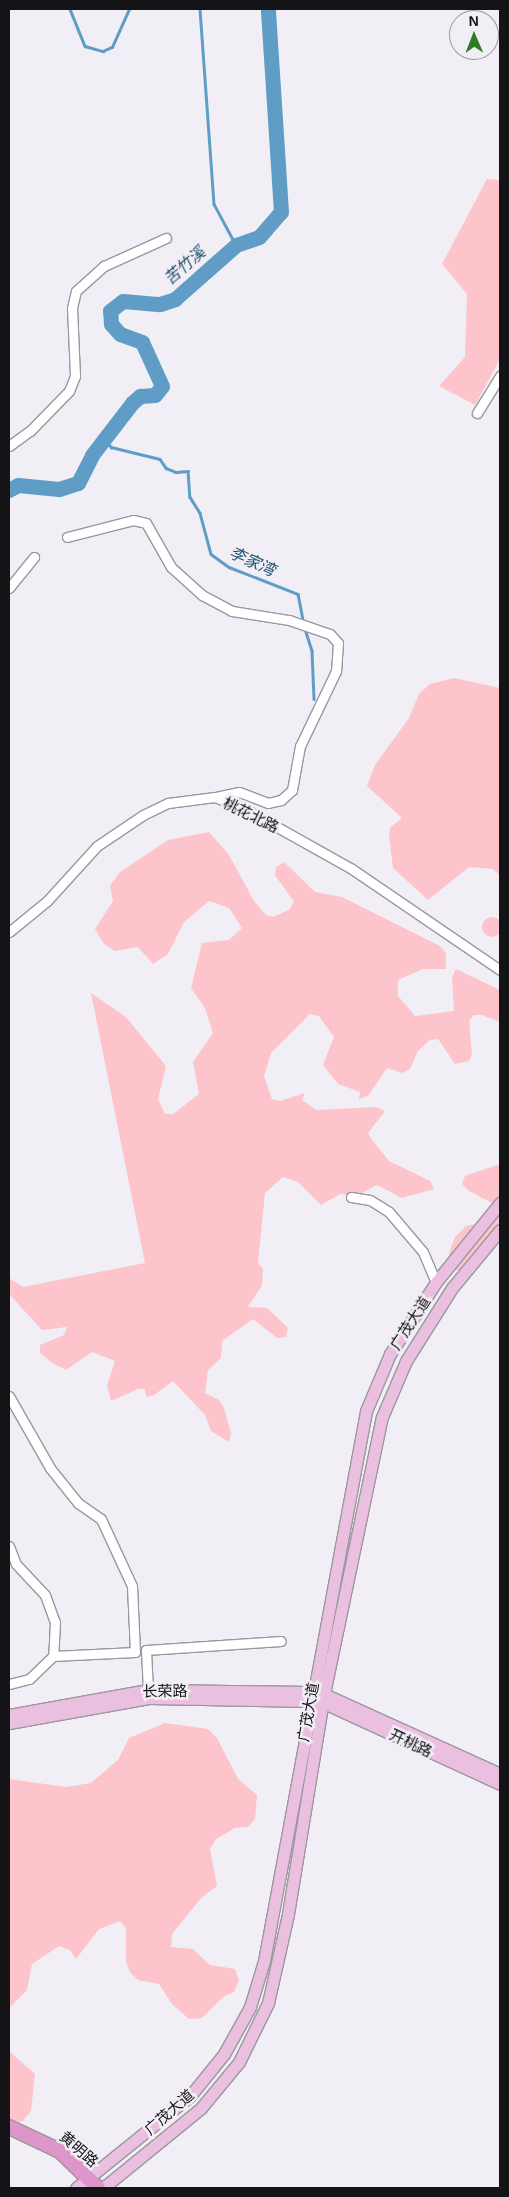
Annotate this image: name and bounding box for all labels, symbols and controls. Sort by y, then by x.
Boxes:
north arrow [449,10,499,60]
text: N [469,13,479,29]
water label: 苦竹溪 [161,243,209,289]
water label: 李家湾 [226,543,278,581]
street label: 桃花北路 [220,794,282,836]
street label: 广茂大道 [386,1293,434,1353]
street label: 广茂大道 [294,1681,322,1743]
street label: 长荣路 [142,1682,188,1700]
street label: 开桃路 [387,1725,435,1761]
street label: 广茂大道 [140,2086,198,2138]
street label: 黄明路 [56,2127,102,2171]

